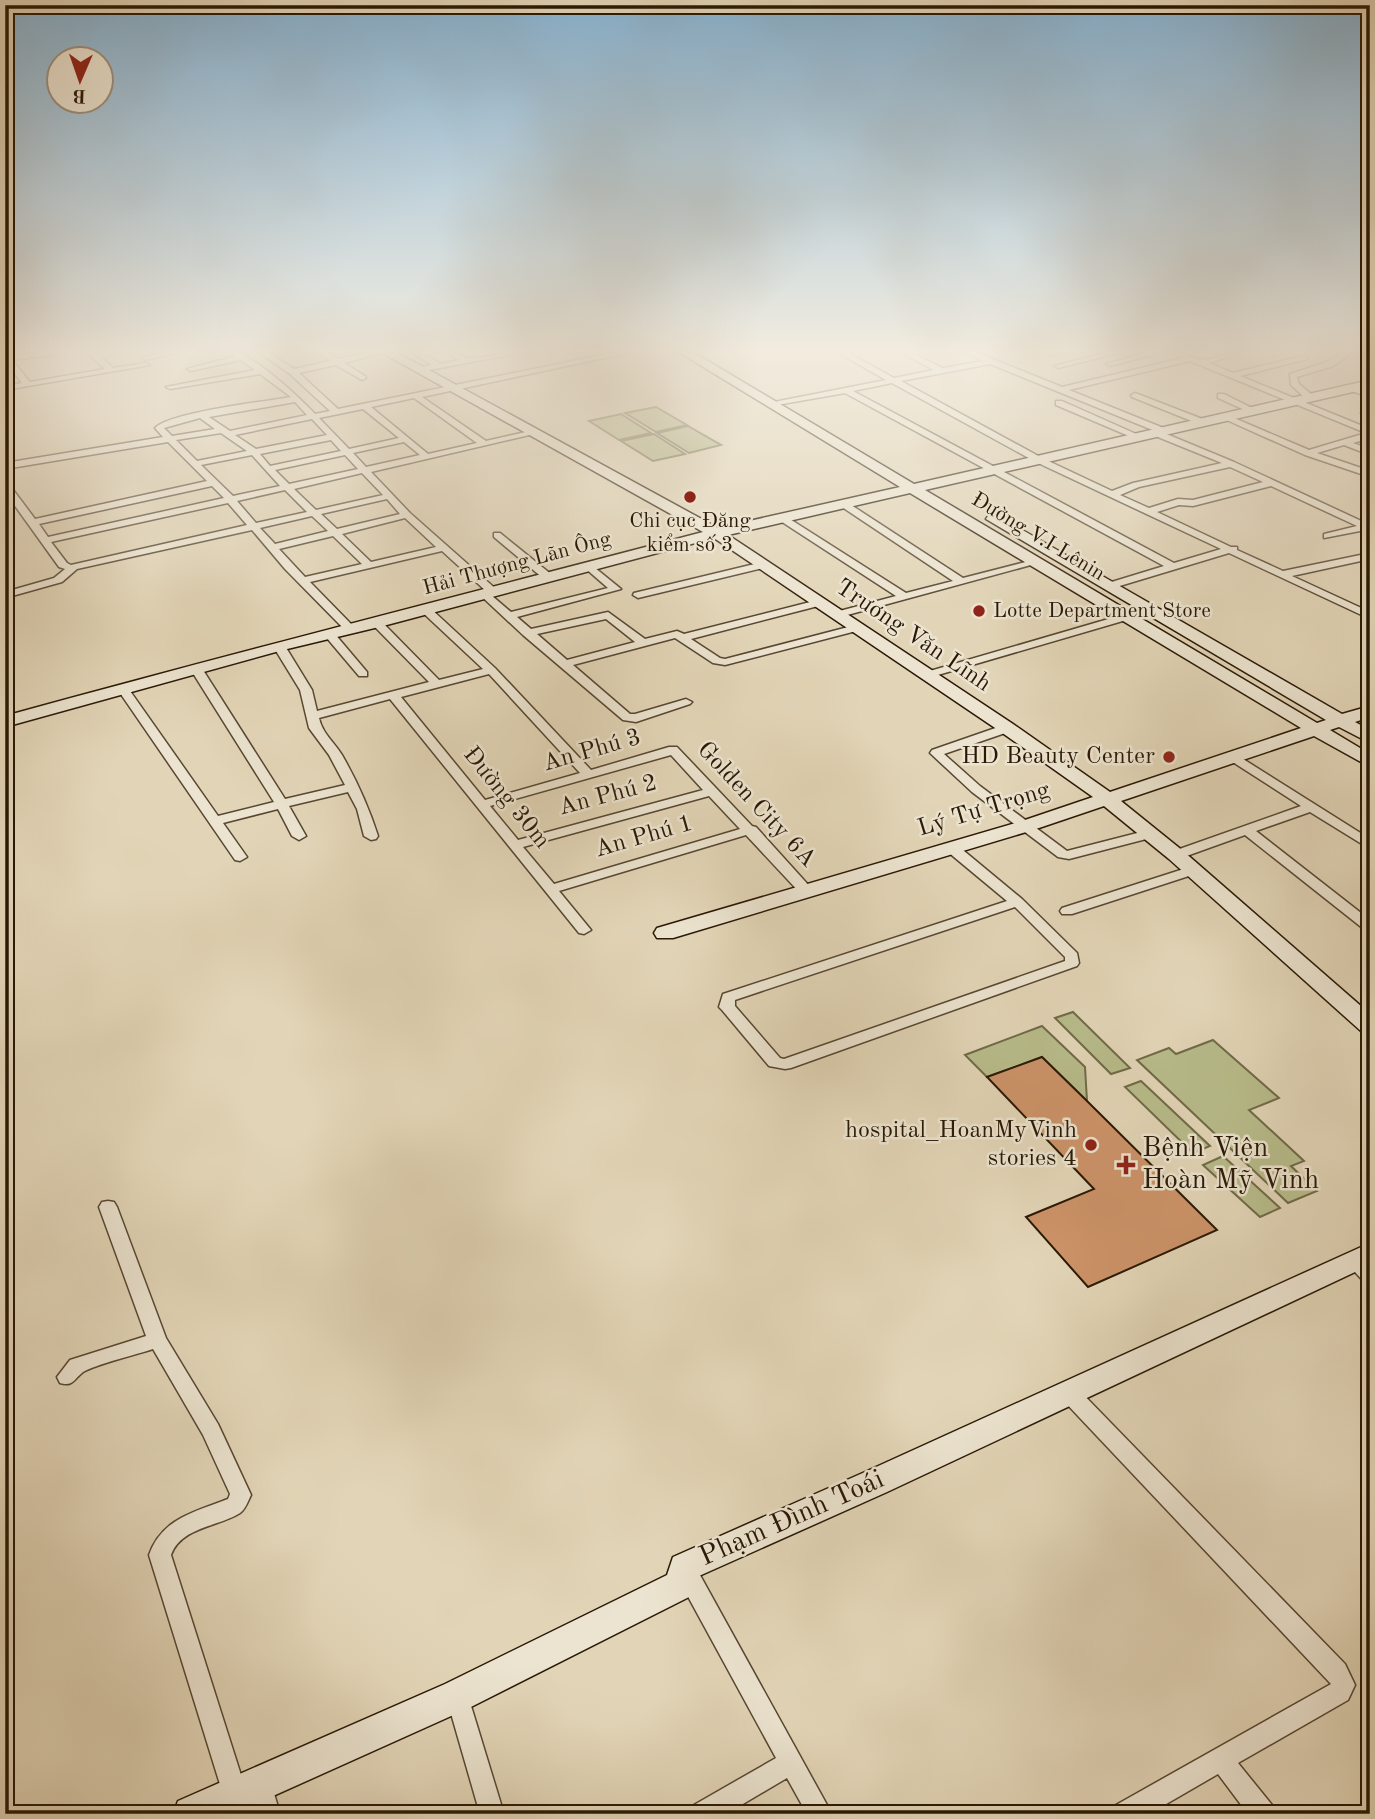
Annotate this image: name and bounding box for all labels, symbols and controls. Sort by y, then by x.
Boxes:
north arrow [46,46,116,116]
text: B [72,85,87,104]
marker: Chi cục Đăng kiểm số 3 [682,489,698,505]
street label: Đường V.I Lênin [968,489,1108,585]
place label: Chi cục Đăng kiểm số 3 [629,511,751,556]
street label: Hải Thượng Lãn Ông [419,525,614,599]
street label: Trương Văn Lĩnh [831,575,995,697]
place label: Lotte Department Store [993,601,1211,622]
marker: Lotte Department Store [971,603,987,619]
street label: An Phú 3 [540,726,644,776]
street label: Golden City 6A [692,738,820,872]
street label: Đường 30m [458,743,554,853]
place label: HD Beauty Center [961,745,1155,769]
marker: HD Beauty Center [1161,749,1177,765]
street label: An Phú 2 [556,771,660,821]
street label: Lý Tự Trọng [915,778,1053,842]
street label: An Phú 1 [592,812,696,862]
place label: hospital_HoanMyVinh stories 4 [845,1119,1077,1171]
place label: Bệnh Viện Hoàn Mỹ Vinh [1142,1135,1319,1195]
marker: hospital_HoanMyVinh stories 4 [1083,1137,1099,1153]
marker: Bệnh Viện Hoàn Mỹ Vinh [1116,1155,1136,1175]
street label: Phạm Đình Toái [695,1466,889,1572]

